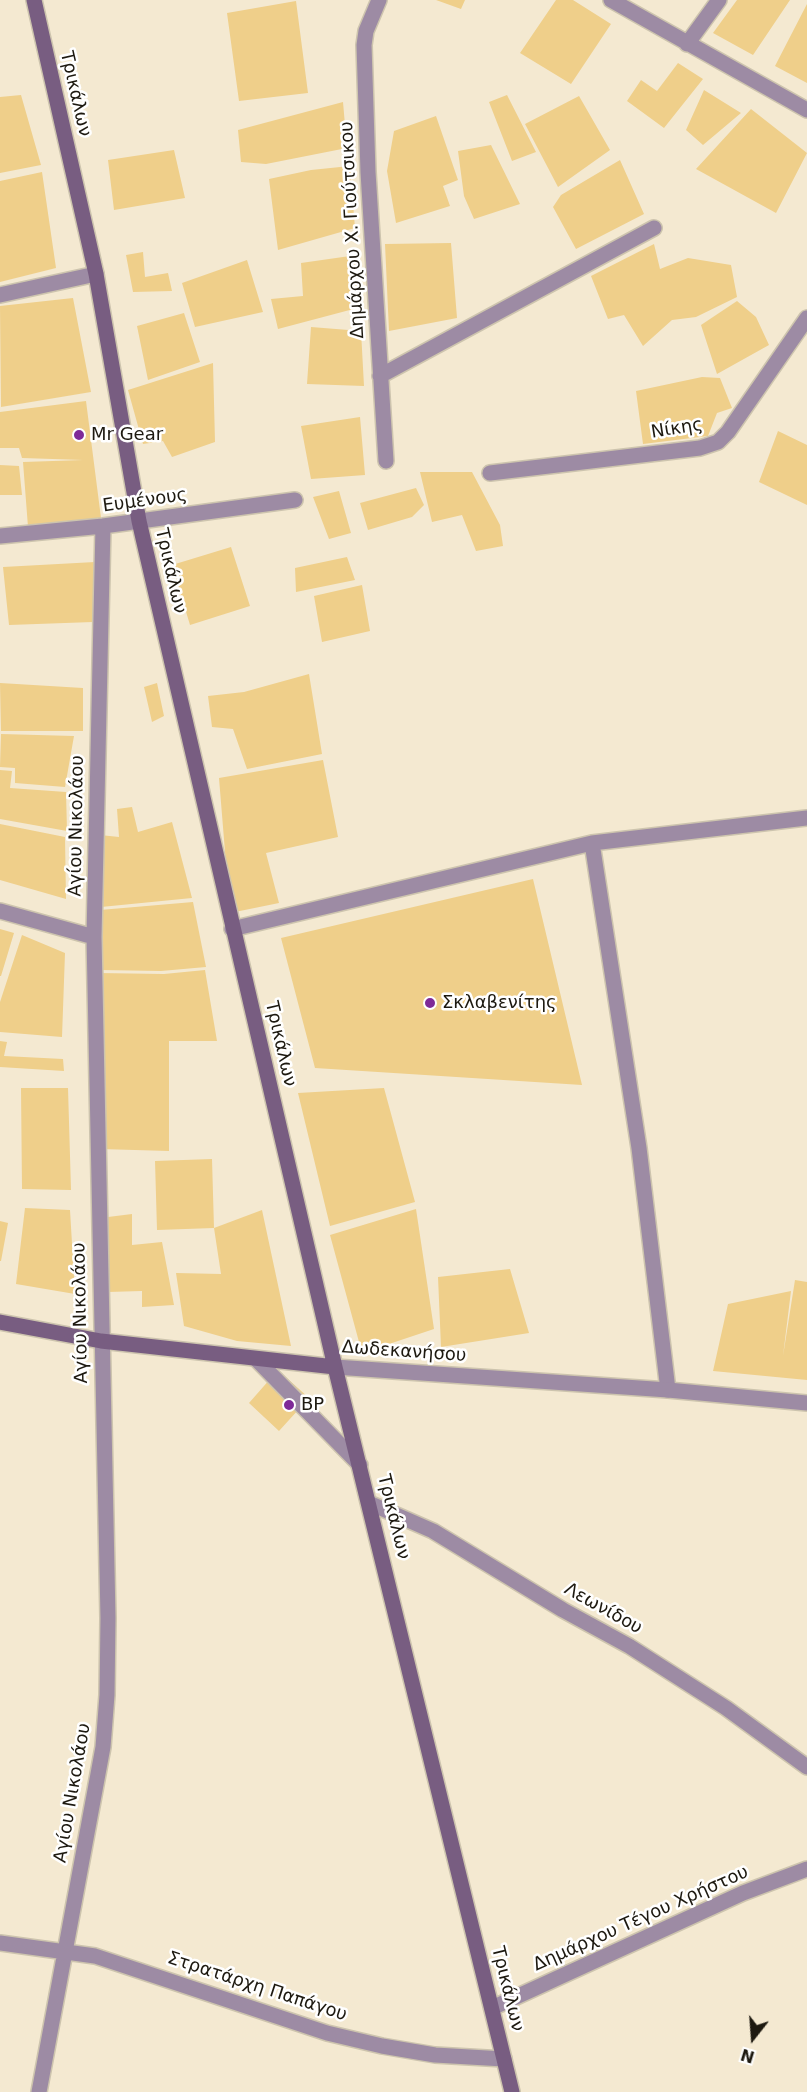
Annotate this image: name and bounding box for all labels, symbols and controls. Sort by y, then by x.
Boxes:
street label: Τρικάλων [55,49,95,139]
street label: Δημάρχου Χ. Γιούτσικου [337,121,369,339]
street label: Νίκης [650,414,704,444]
place label: Mr Gear [91,424,163,446]
marker: Mr Gear [72,428,86,442]
street label: Ευμένους [101,484,189,518]
street label: Τρικάλων [150,526,190,616]
street label: Αγίου Νικολάου [65,755,89,897]
place label: Σκλαβενίτης [442,992,557,1014]
marker: Σκλαβενίτης [423,996,437,1010]
street label: Τρικάλων [260,999,300,1089]
street label: Αγίου Νικολάου [69,1242,93,1384]
street label: Δωδεκανήσου [341,1337,467,1367]
place label: BP [301,1394,324,1416]
marker: BP [282,1398,296,1412]
street label: Τρικάλων [372,1472,414,1562]
street label: Λεωνίδου [560,1579,646,1639]
street label: Αγίου Νικολάου [50,1722,96,1864]
street label: Δημάρχου Τέγου Χρήστου [530,1862,752,1976]
street label: Τρικάλων [486,1944,528,2034]
street label: Στρατάρχη Παπάγου [165,1948,349,2026]
north arrow [723,2008,783,2068]
text: N [738,2045,757,2067]

